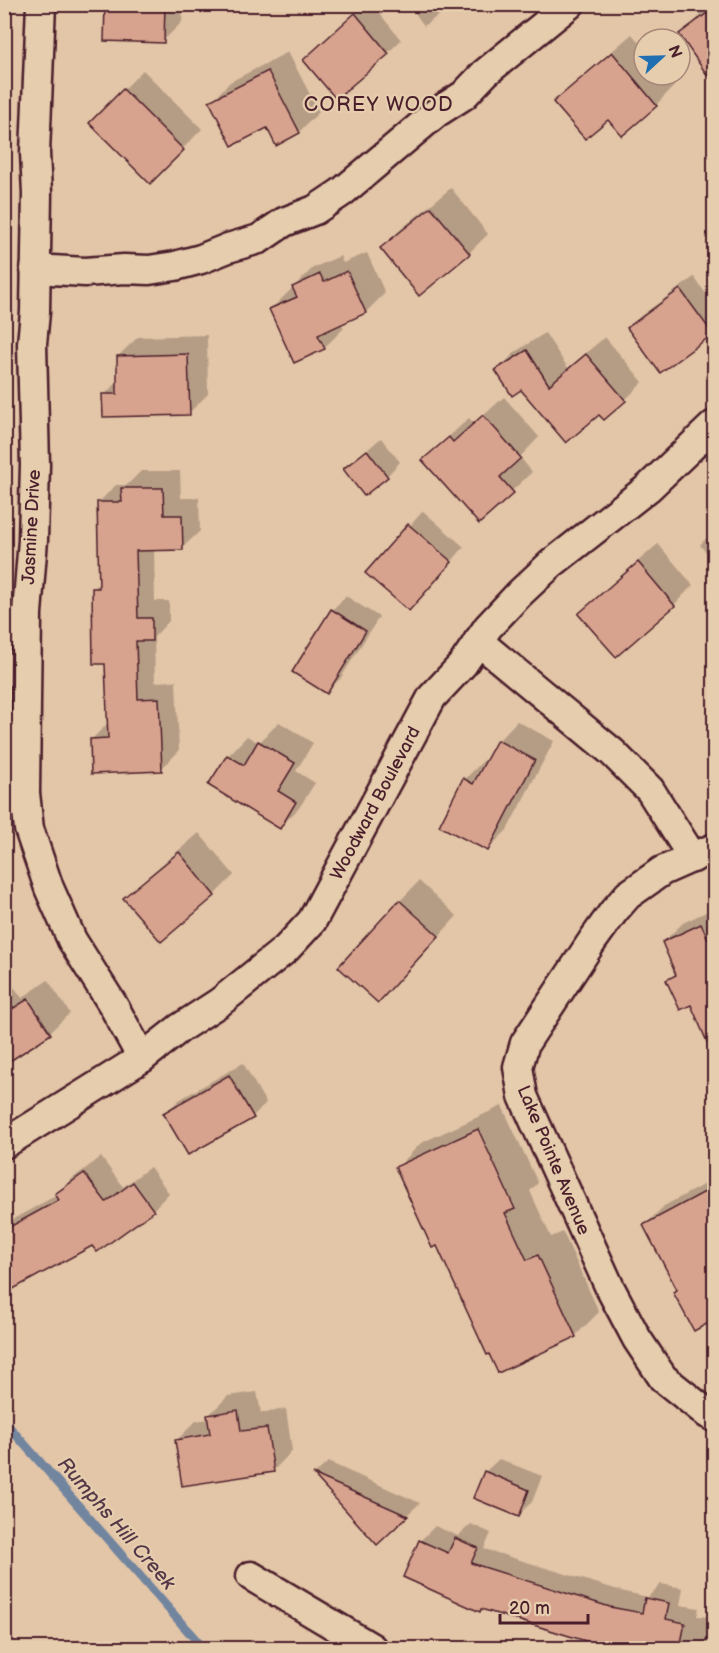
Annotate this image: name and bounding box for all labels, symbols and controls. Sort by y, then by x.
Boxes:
north arrow [632,27,692,87]
text: N [663,43,686,61]
district label: COREY WOOD [304,93,454,117]
street label: Jasmine Drive [18,469,45,585]
street label: Woodward Boulevard [326,723,425,884]
street label: Lake Pointe Avenue [513,1082,595,1238]
water label: Rumphs Hill Creek [52,1452,181,1596]
scale bar [500,1587,588,1625]
text: 20 m [509,1598,550,1619]

